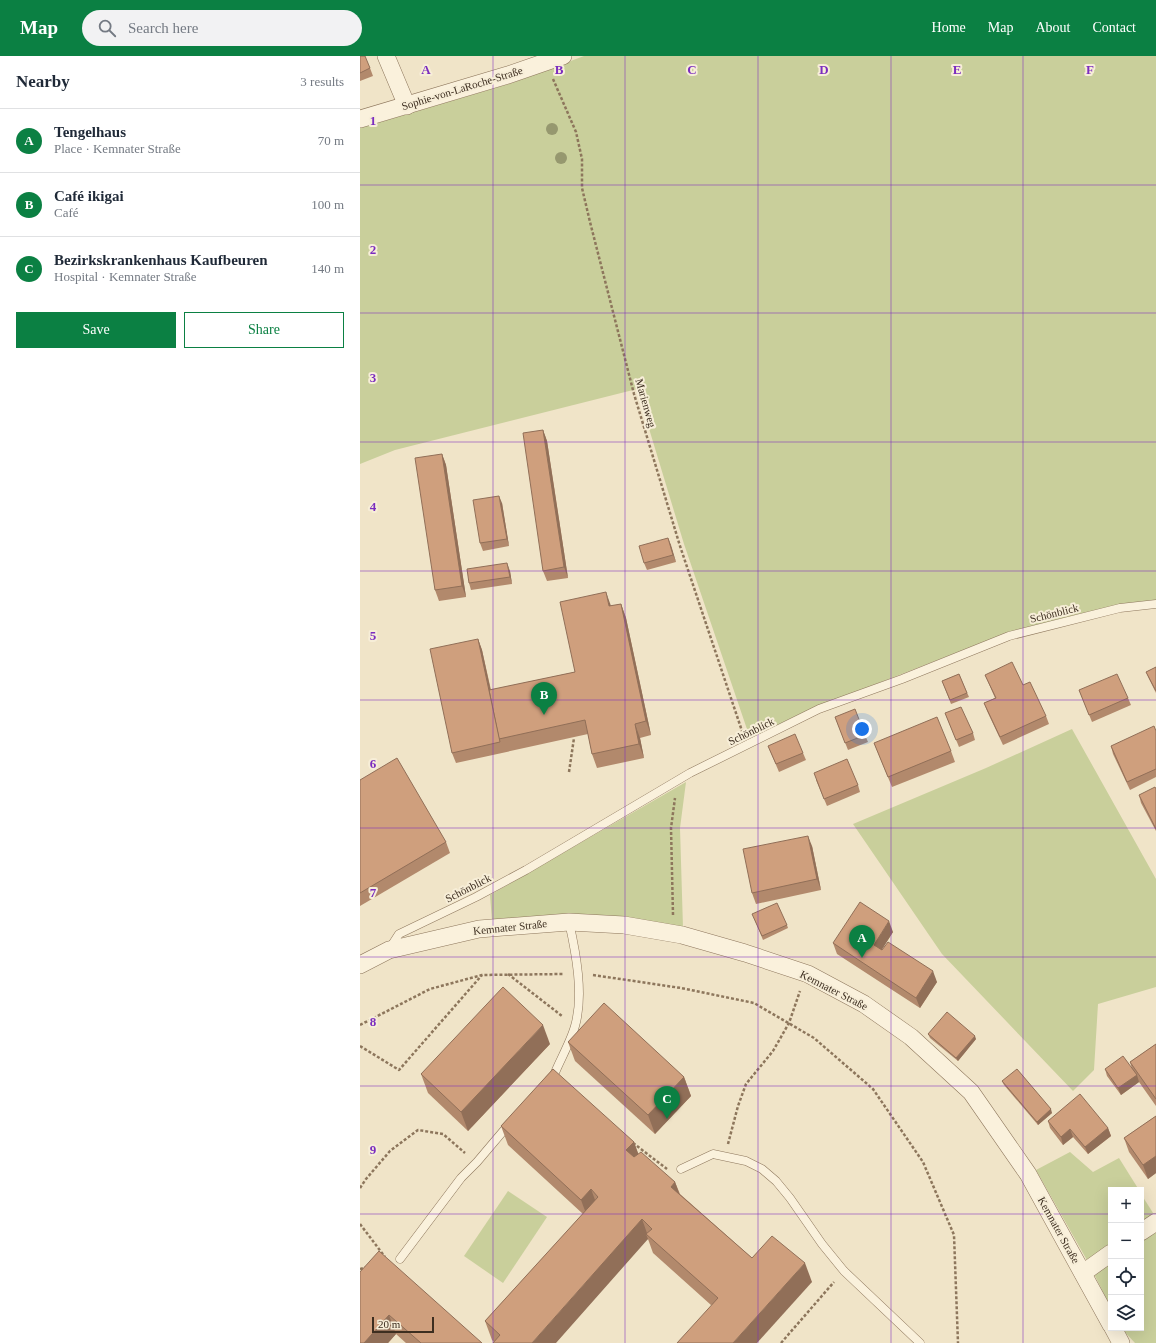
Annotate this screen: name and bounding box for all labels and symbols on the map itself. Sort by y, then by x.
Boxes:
text: A [421,62,431,77]
text: B [555,62,564,77]
text: C [687,62,697,77]
text: D [819,62,829,77]
text: E [953,62,961,77]
text: F [1086,62,1094,77]
street label: Sophie-von-LaRoche-Straße [400,64,524,112]
text: 1 [370,113,376,128]
text: 2 [370,242,376,257]
text: 3 [370,370,377,385]
street label: Marienweg [633,377,659,429]
text: 4 [370,499,377,514]
street label: Schönblick [1029,601,1080,625]
text: 5 [370,628,377,643]
pin: B [531,682,557,715]
street label: Schönblick [726,715,776,747]
your location [852,719,872,739]
text: 6 [370,756,377,771]
street label: Schönblick [443,871,493,905]
text: 7 [370,885,377,900]
street label: Kemnater Straße [472,917,548,937]
pin: A [849,925,875,958]
street label: Kemnater Straße [798,968,870,1012]
text: 8 [370,1014,377,1029]
pin: C [654,1086,680,1119]
text: 9 [370,1142,377,1157]
street label: Kemnater Straße [1036,1195,1082,1265]
scale bar [372,1315,434,1334]

